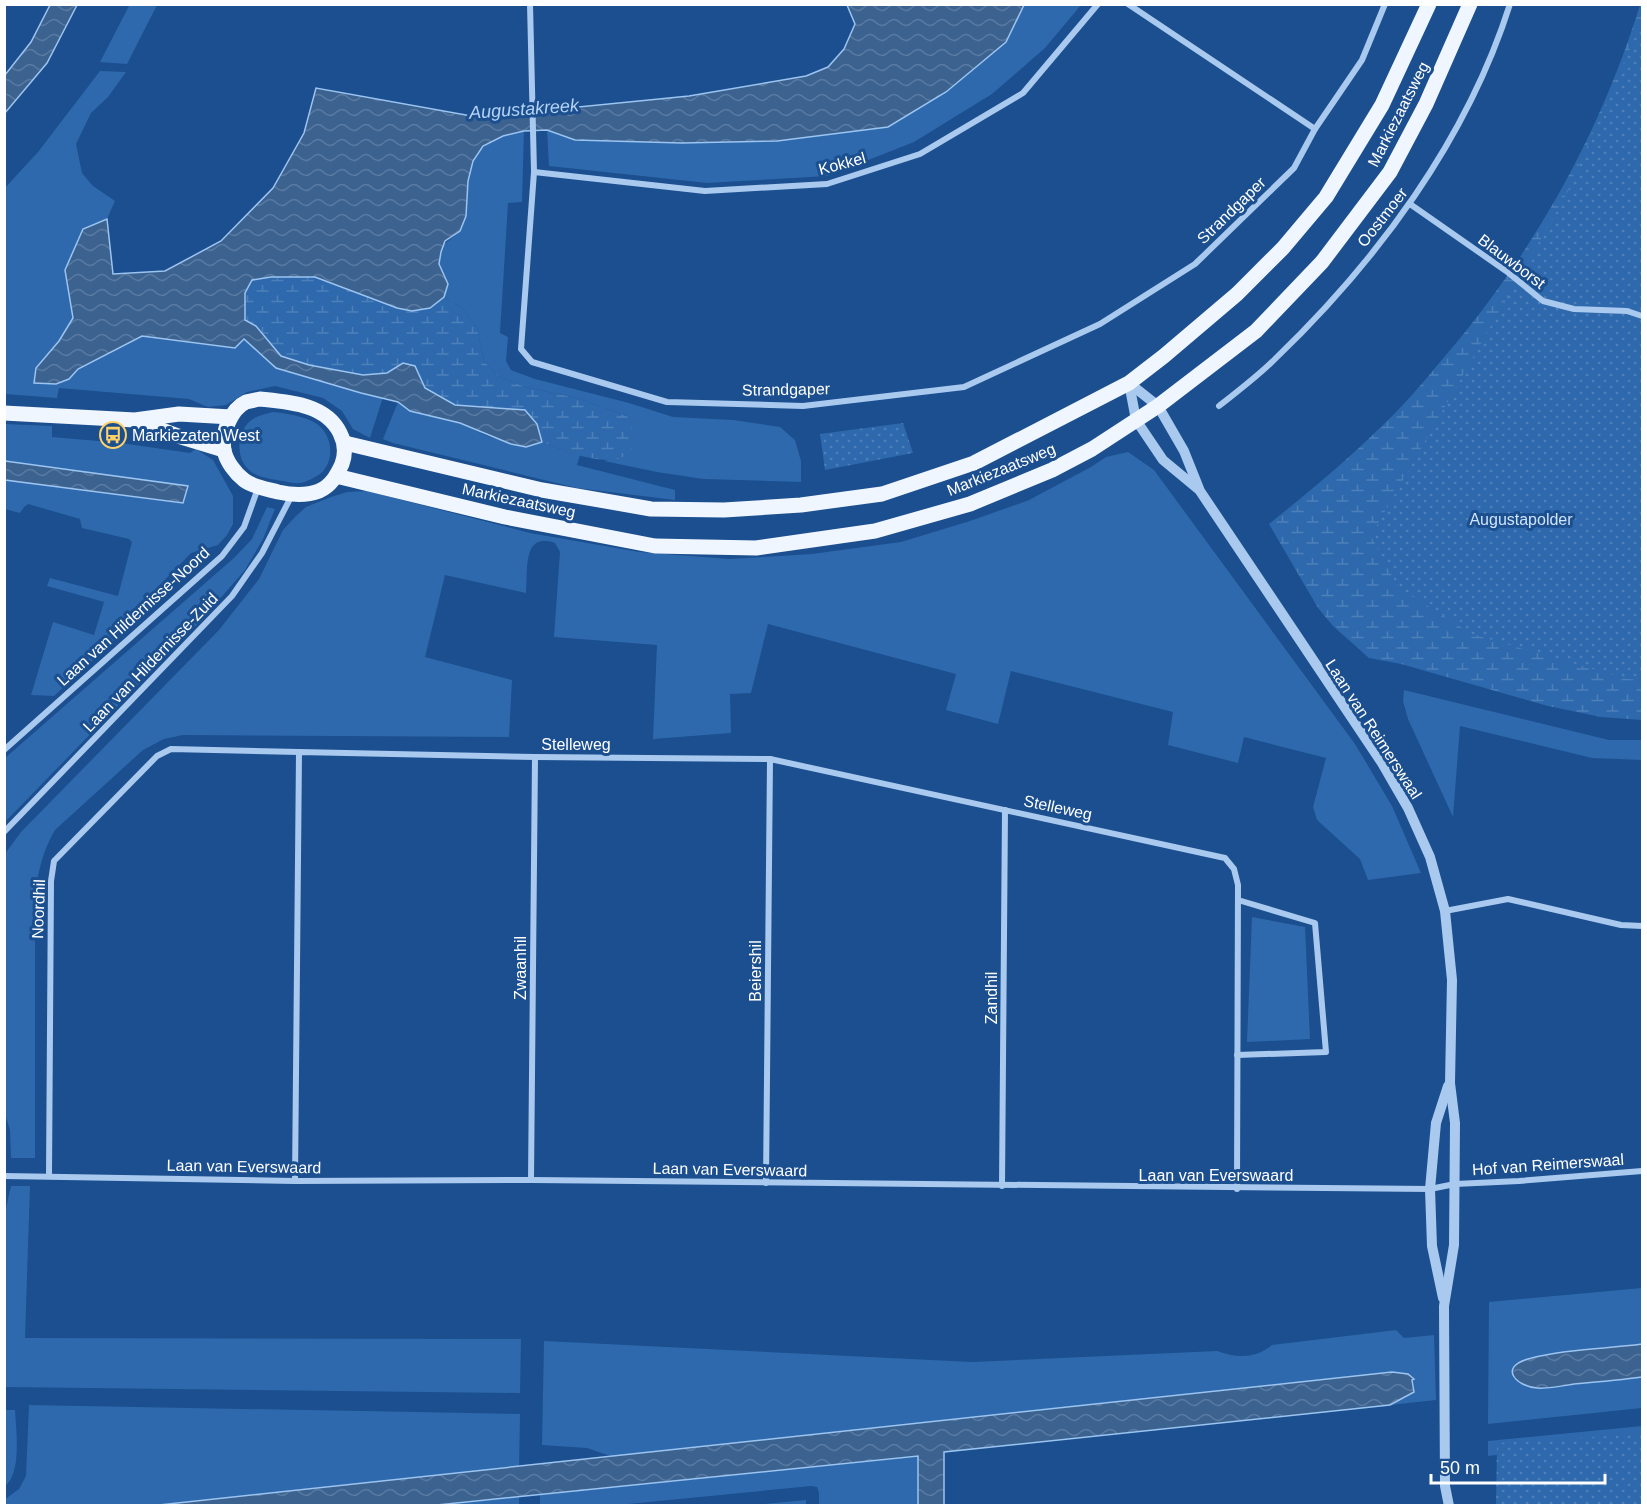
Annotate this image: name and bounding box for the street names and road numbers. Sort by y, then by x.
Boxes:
street label: Markiezaatsweg [1365,59,1432,170]
street label: Kokkel [817,149,868,178]
street label: Strandgaper [1194,173,1269,247]
street label: Oostmoer [1354,184,1411,250]
street label: Blauwborst [1475,231,1549,292]
street label: Strandgaper [742,380,831,399]
street label: Markiezaatsweg [944,440,1058,499]
street label: Markiezaatsweg [461,480,577,521]
street label: Laan van Hildernisse-Noord [54,544,213,689]
street label: Laan van Hildernisse-Zuid [80,590,221,735]
street label: Laan van Reimerswaal [1322,656,1425,802]
street label: Stelleweg [541,736,611,753]
street label: Stelleweg [1022,792,1094,823]
street label: Noordhil [29,879,48,939]
street label: Zwaanhil [512,936,529,1000]
street label: Beiershil [747,940,764,1002]
street label: Zandhil [983,972,1000,1024]
street label: Hof van Reimerswaal [1472,1151,1624,1178]
street label: Laan van Everswaard [166,1157,322,1176]
street label: Laan van Everswaard [652,1160,808,1179]
street label: Laan van Everswaard [1139,1167,1293,1184]

